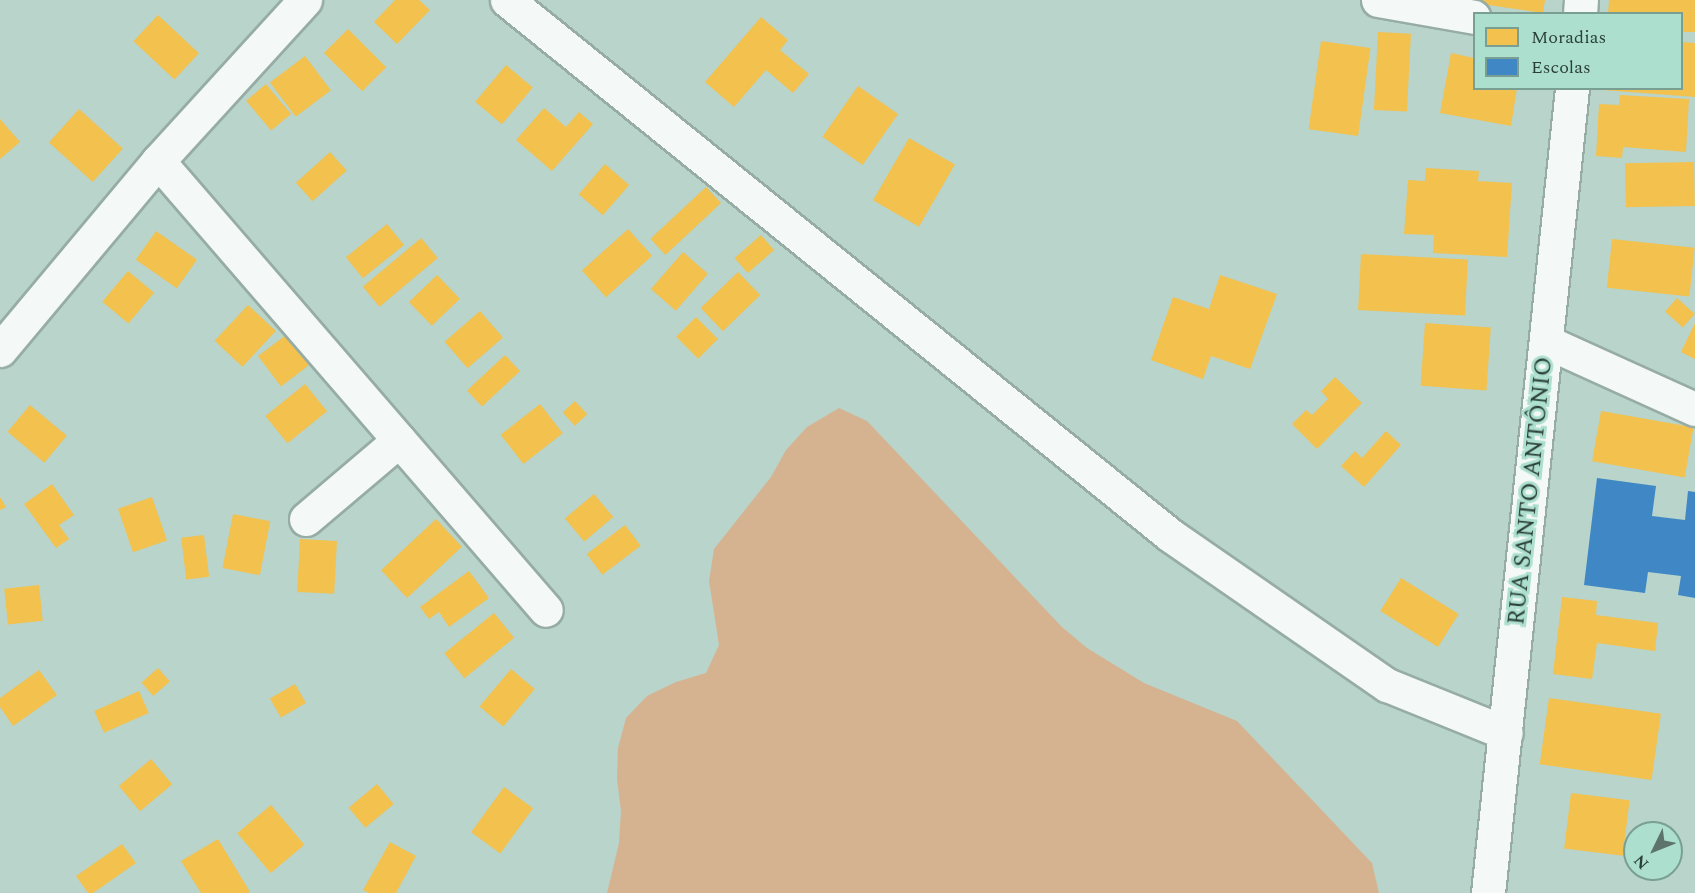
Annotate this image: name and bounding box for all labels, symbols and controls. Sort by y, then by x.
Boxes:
legend [1473,12,1683,90]
text: Moradias [1531,24,1606,51]
text: Escolas [1531,54,1591,81]
street label: RUA SANTO ANTÔNIO [1503,356,1559,626]
north arrow [1623,821,1683,881]
text: N [1628,849,1655,875]

